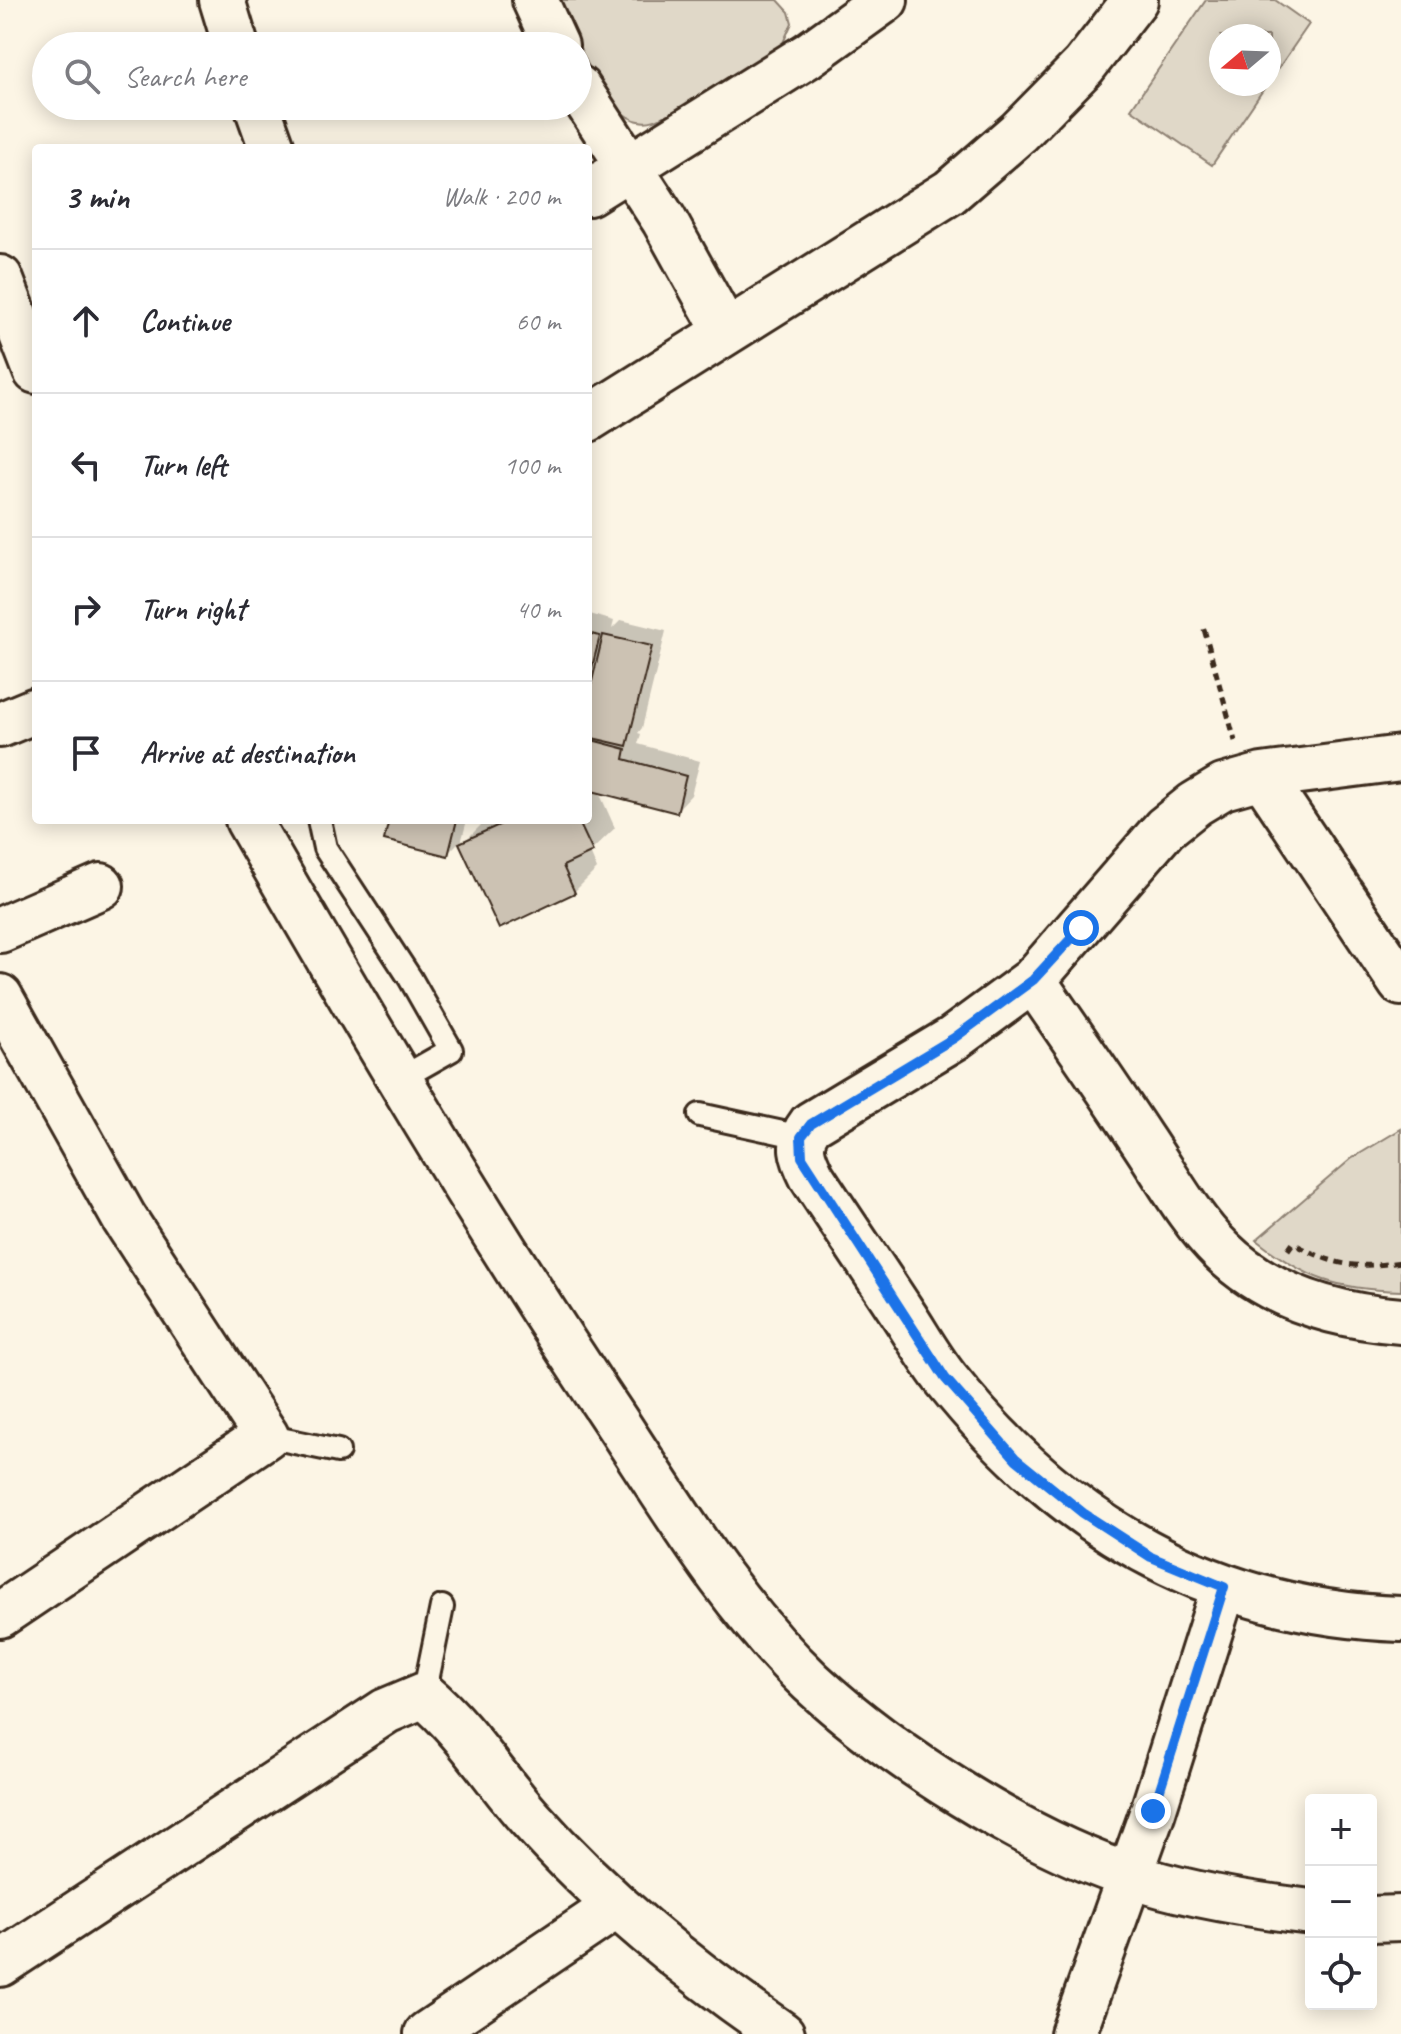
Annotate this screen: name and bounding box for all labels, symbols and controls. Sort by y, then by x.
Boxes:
north arrow [1209,24,1281,96]
search box [32,32,592,120]
icon: search [60,54,104,98]
text: Search here [124,57,246,95]
text: 3 min [64,175,129,218]
text: Walk · 200 m [443,180,560,213]
icon: ahead [64,299,108,343]
text: Continue [140,302,230,340]
text: 60 m [516,305,560,338]
icon: left [64,443,108,487]
text: Turn left [140,446,227,484]
text: 100 m [504,449,560,482]
icon: right [64,587,108,631]
text: Turn right [140,590,245,628]
text: 40 m [516,593,560,626]
icon: arrive [64,731,108,775]
text: Arrive at destination [140,734,355,772]
route start [1063,910,1099,946]
route end [1135,1793,1171,1829]
map controls [1305,1794,1377,2010]
button: + [1305,1794,1377,1866]
button: − [1305,1866,1377,1938]
button: locate [1305,1938,1377,2010]

